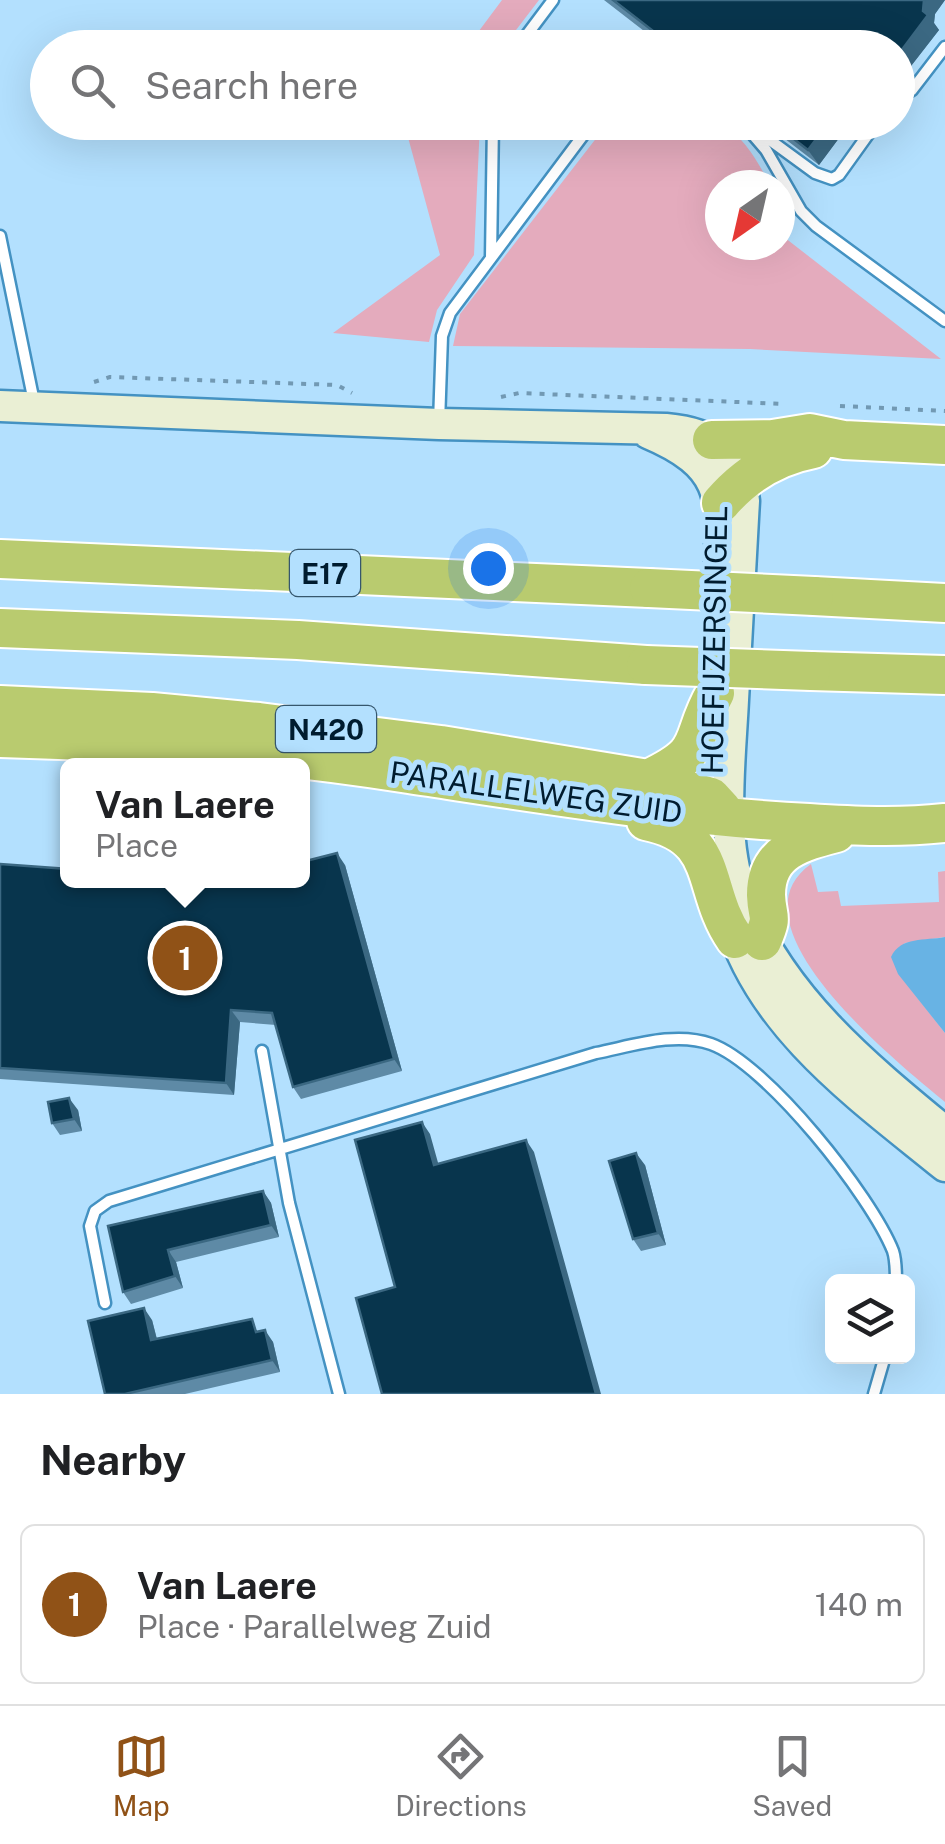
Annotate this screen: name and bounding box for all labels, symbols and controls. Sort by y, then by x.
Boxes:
search box [30,30,915,140]
icon: search [65,58,120,113]
text: Search here [145,63,358,108]
north arrow [705,170,795,260]
street label: HOEFIJZERSINGEL [694,505,734,775]
your location [463,543,514,594]
road number: E17 [290,550,360,596]
road number: N420 [276,706,376,752]
street label: PARALLELWEG ZUID [387,754,685,830]
popup [60,758,310,888]
text: Van Laere [95,782,275,827]
text: Place [95,827,178,864]
pin: 1 [152,920,218,996]
map controls [825,1274,915,1364]
button: layers [825,1274,915,1364]
text: Nearby [40,1435,186,1484]
text: Van Laere [137,1563,317,1608]
text: 1 [68,1586,81,1623]
text: 140 m [815,1586,903,1623]
text: Place · Parallelweg Zuid [137,1608,492,1645]
tab: Map [113,1729,170,1822]
tab: Directions [395,1729,527,1822]
tab: Saved [752,1729,832,1822]

